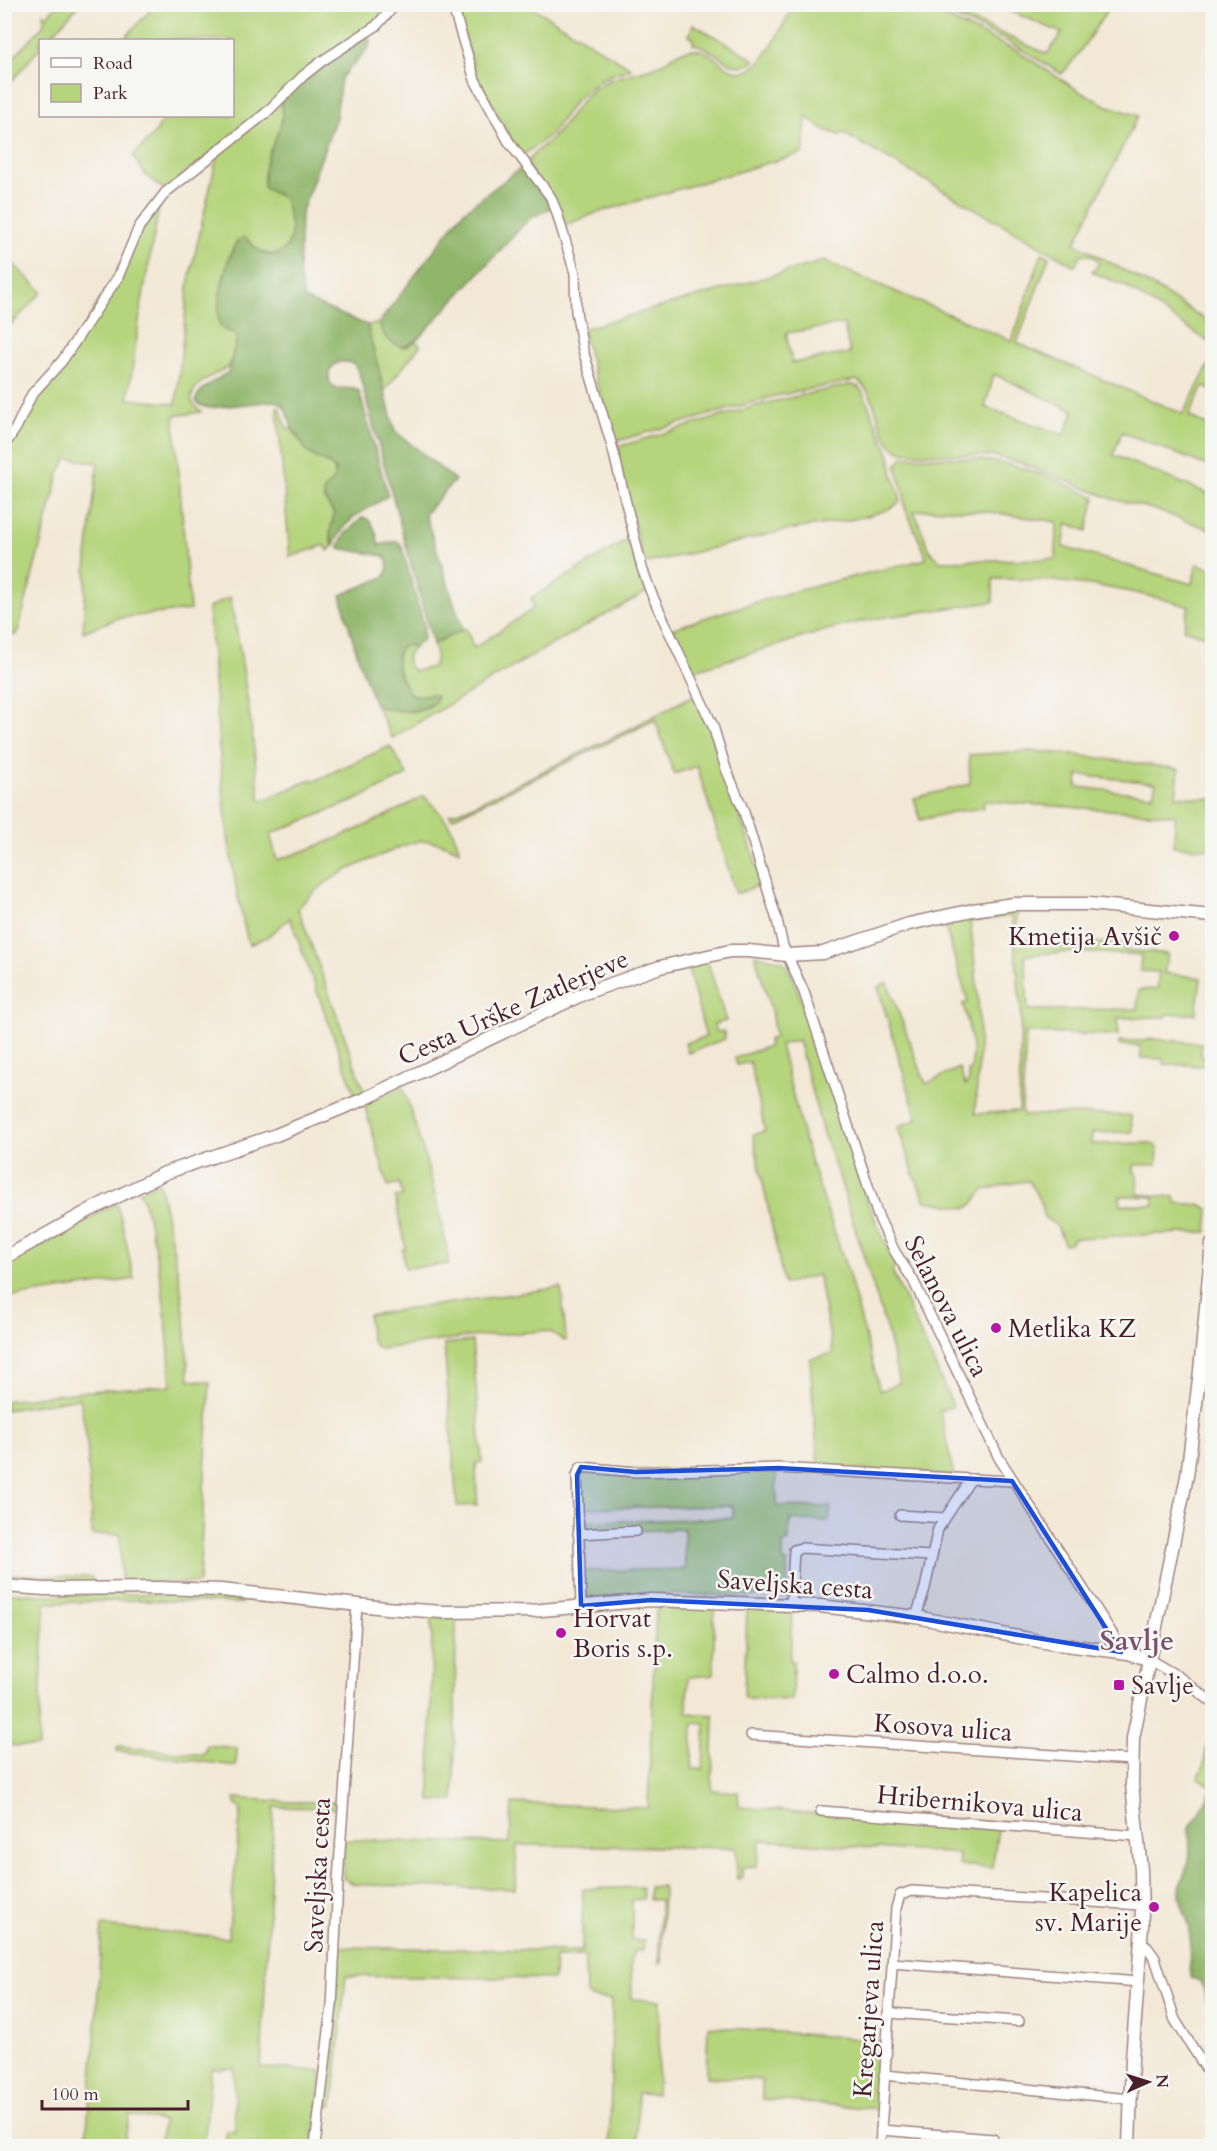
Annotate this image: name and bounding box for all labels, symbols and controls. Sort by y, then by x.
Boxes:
legend [39,39,234,117]
text: Road [93,51,133,76]
text: Park [93,81,128,106]
place label: Kmetija Avšič [1008,919,1162,954]
marker: Kmetija Avšič [1167,929,1181,943]
street label: Cesta Urške Zatlerjeve [392,941,634,1074]
street label: Selanova ulica [896,1230,997,1383]
place label: Metlika KZ [1008,1311,1136,1346]
marker: Metlika KZ [989,1321,1003,1335]
street label: Saveljska cesta [716,1562,874,1607]
place label: Horvat Boris s.p. [573,1601,673,1666]
district label: Savlje [1100,1622,1174,1660]
marker: Horvat Boris s.p. [554,1626,568,1640]
place label: Calmo d.o.o. [846,1657,989,1692]
marker: Calmo d.o.o. [827,1667,841,1681]
place label: Savlje [1131,1668,1194,1703]
marker: Savlje [1112,1678,1126,1692]
street label: Kosova ulica [873,1705,1013,1750]
street label: Hribernikova ulica [876,1777,1084,1830]
street label: Saveljska cesta [296,1796,339,1954]
place label: Kapelica sv. Marije [1035,1875,1142,1940]
marker: Kapelica sv. Marije [1147,1900,1161,1914]
street label: Kregarjeva ulica [845,1919,892,2099]
north arrow [1118,2052,1178,2112]
scale bar [42,2073,188,2111]
text: N [1151,2074,1173,2089]
text: 100 m [51,2082,99,2107]

